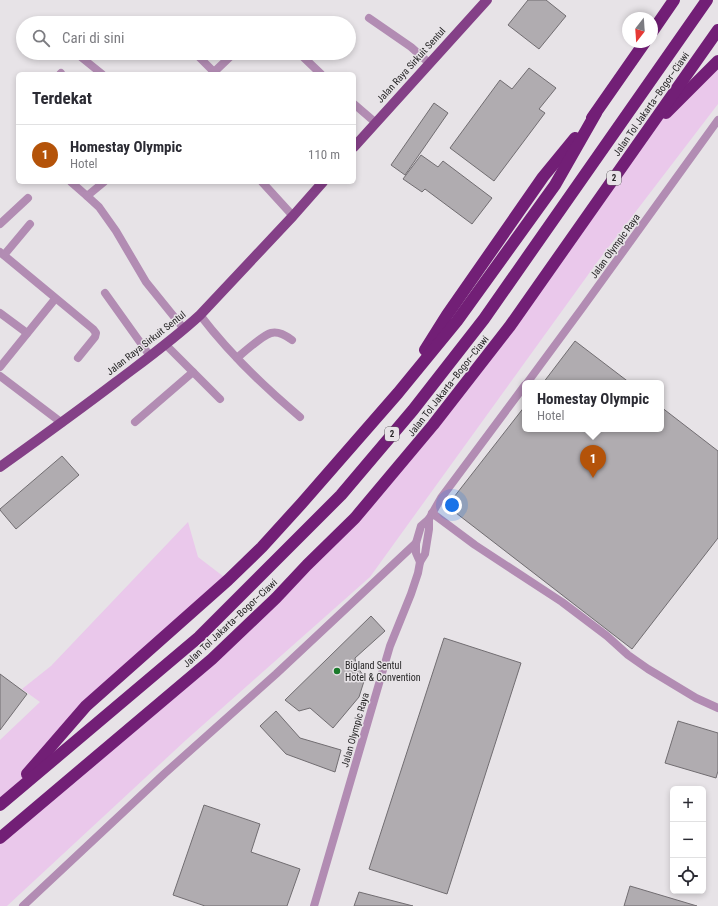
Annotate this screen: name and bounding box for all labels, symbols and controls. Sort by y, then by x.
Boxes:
north arrow [622,12,658,48]
search box [16,16,356,60]
street label: Jalan Raya Sirkuit Sentul [374,25,448,105]
icon: search [30,27,52,49]
text: Cari di sini [62,29,124,47]
street label: Jalan Tol Jakarta–Bogor–Ciawi [611,50,691,158]
text: Terdekat [32,88,92,108]
text: Homestay Olympic [70,138,182,156]
text: 1 [42,147,48,162]
text: 110 m [308,147,340,162]
text: Hotel [70,156,98,171]
road number: 2 [607,171,621,185]
street label: Jalan Olympic Raya [588,211,642,280]
street label: Jalan Raya Sirkuit Sentul [104,309,188,377]
street label: Jalan Tol Jakarta–Bogor–Ciawi [405,334,491,438]
popup [522,380,664,432]
text: Homestay Olympic [537,390,649,408]
text: Hotel [537,408,564,423]
road number: 2 [385,427,399,441]
pin: 1 [580,445,606,478]
your location [442,495,462,515]
street label: Jalan Tol Jakarta–Bogor–Ciawi [181,577,279,669]
place label: Bigland Sentul Hotel & Convention [345,660,421,683]
marker: Bigland Sentul Hotel & Convention [332,666,342,676]
street label: Jalan Olympic Raya [339,691,371,768]
map controls [670,786,706,894]
button: + [670,786,706,822]
button: − [670,822,706,858]
button: locate [670,858,706,894]

